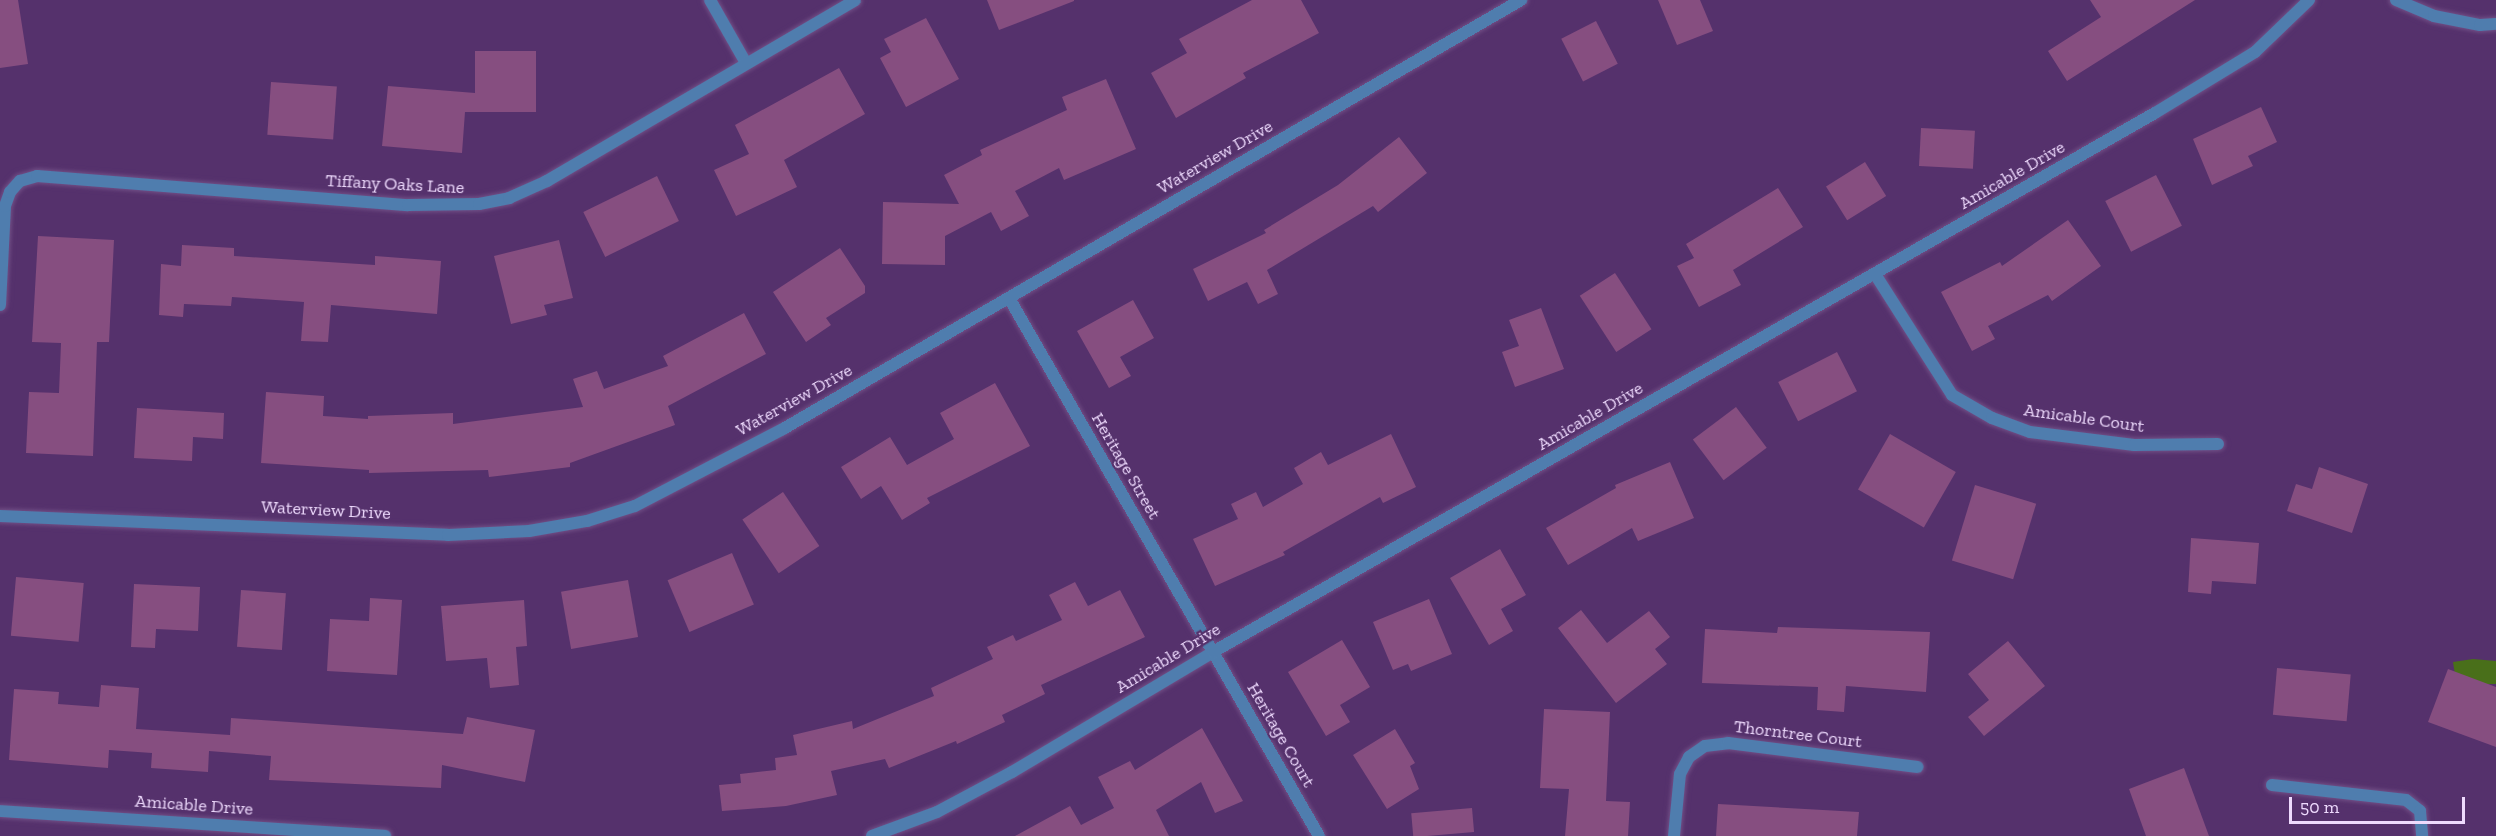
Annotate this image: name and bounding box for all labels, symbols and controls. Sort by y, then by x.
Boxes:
street label: Waterview Drive [1153,115,1277,199]
street label: Amicable Drive [1955,136,2069,214]
street label: Tiffany Oaks Lane [325,170,465,198]
street label: Waterview Drive [732,359,856,441]
street label: Amicable Drive [1533,377,1647,455]
street label: Amicable Court [2022,399,2146,437]
street label: Heritage Street [1087,409,1165,523]
street label: Waterview Drive [260,496,392,524]
street label: Amicable Drive [1112,618,1224,698]
street label: Heritage Court [1242,679,1320,791]
street label: Thorntree Court [1733,715,1863,753]
scale bar [2292,785,2468,823]
street label: Amicable Drive [134,790,254,820]
text: 50 m [2300,796,2339,818]

